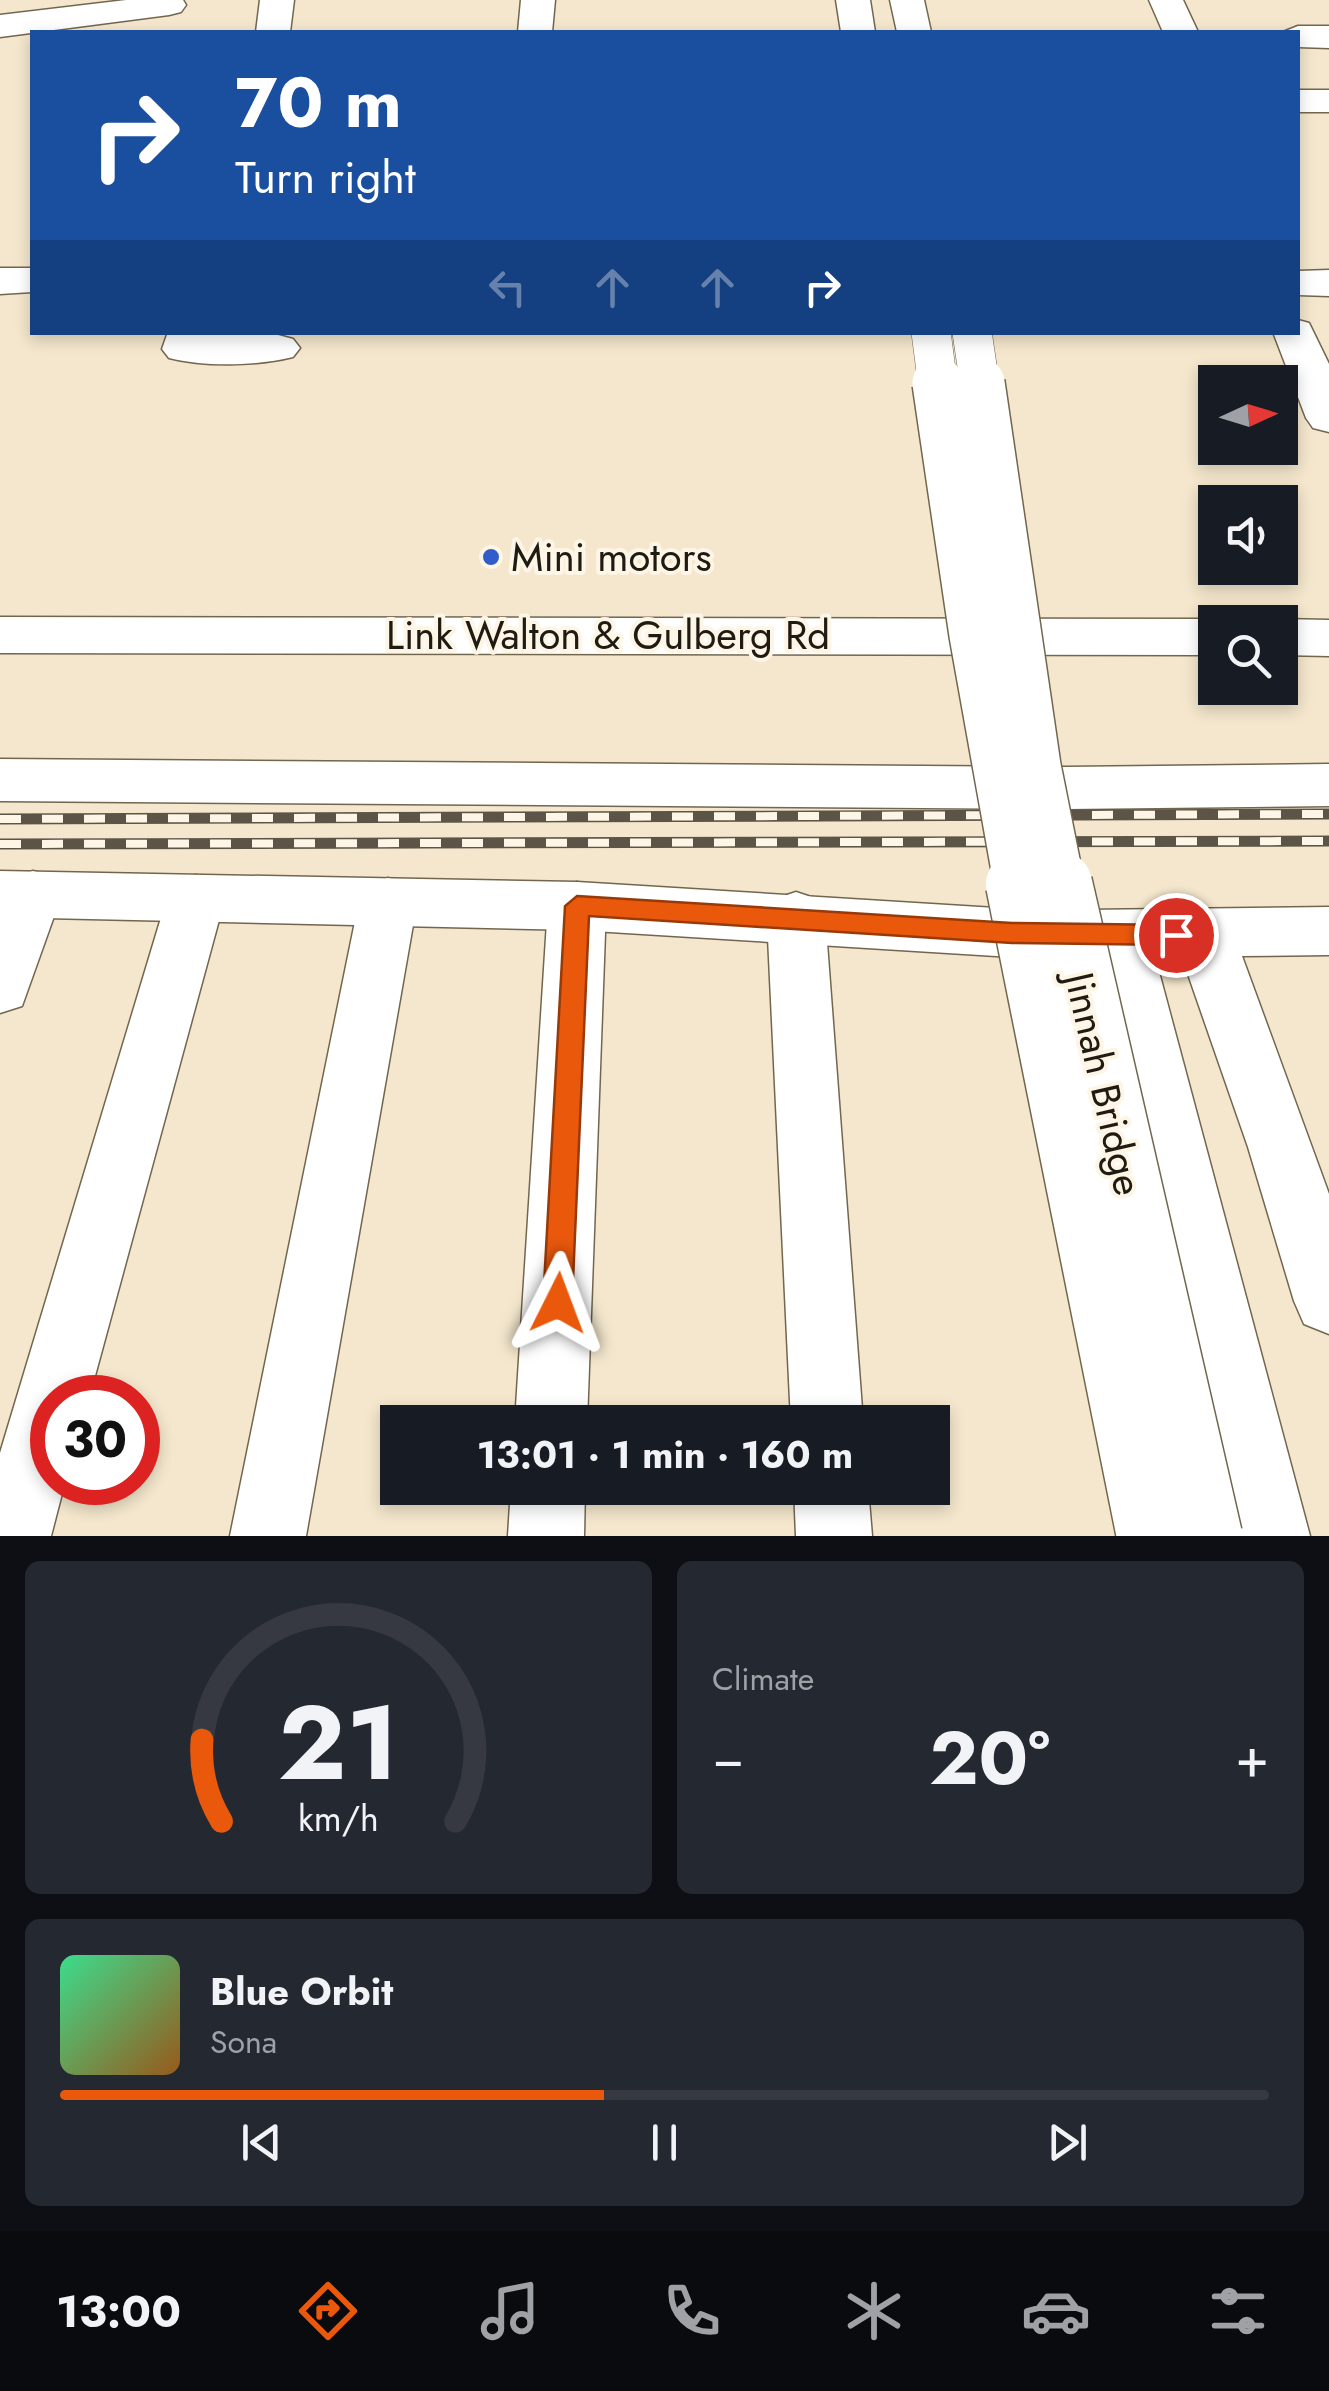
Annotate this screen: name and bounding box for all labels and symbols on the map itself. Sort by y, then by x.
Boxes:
north arrow [1198,365,1298,465]
place label: Mini motors [511,528,712,586]
marker: Mini motors [480,546,502,568]
street label: Link Walton & Gulberg Rd [386,606,830,664]
pin [1134,893,1219,978]
street label: Jinnah Bridge [1049,962,1158,1201]
position arrow [506,1251,610,1355]
speed limit sign: 30 [30,1375,160,1505]

